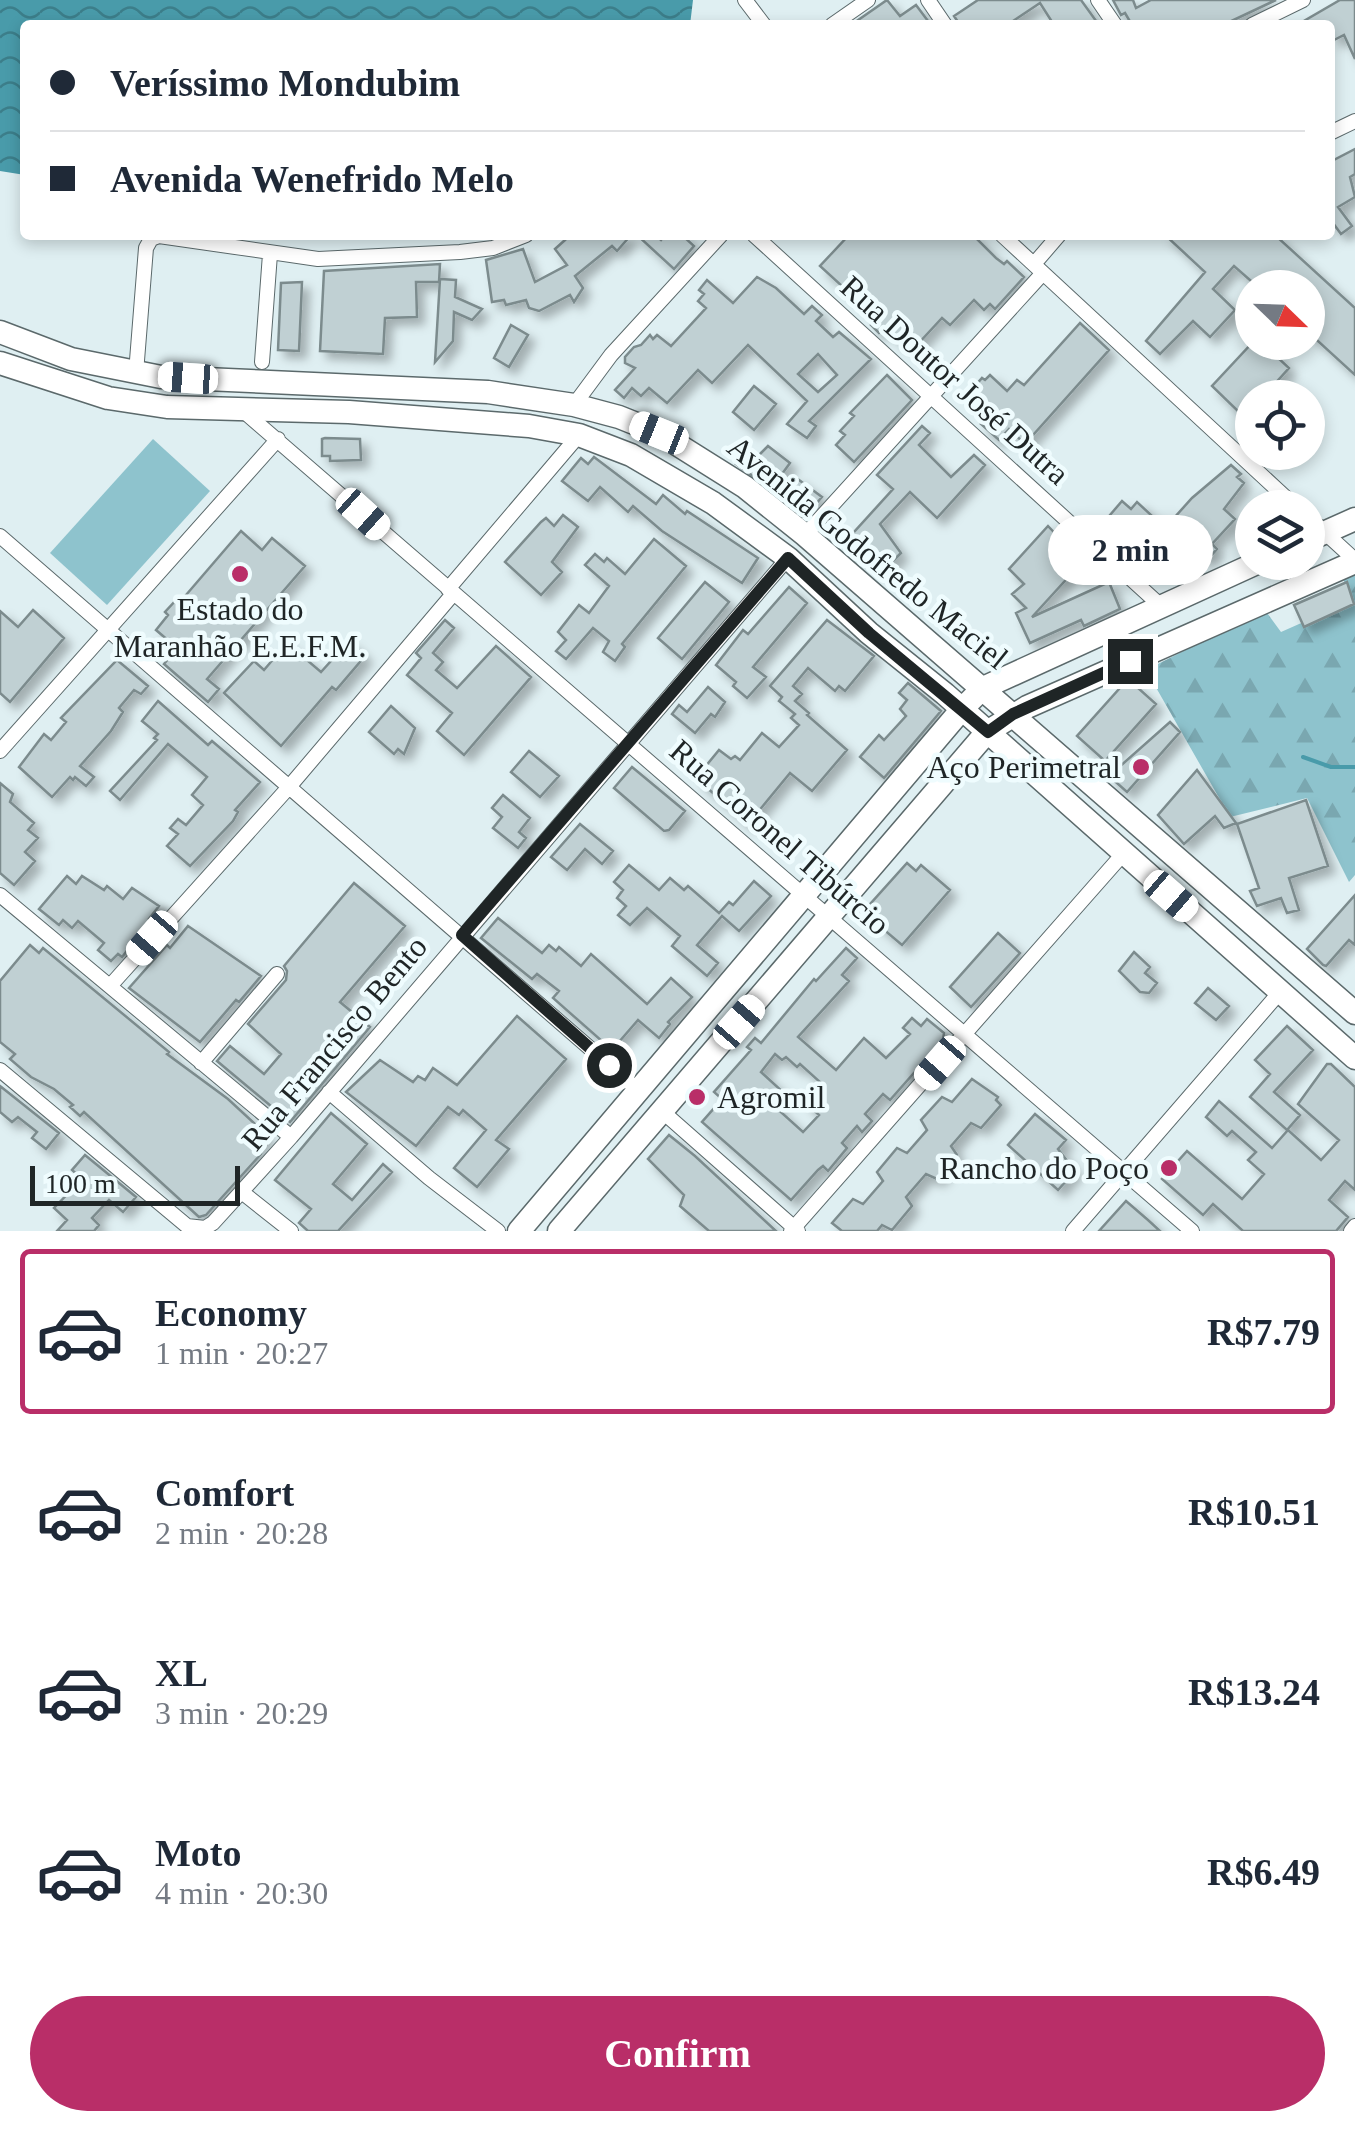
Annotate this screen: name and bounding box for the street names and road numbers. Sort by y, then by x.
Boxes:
street label: Rua Doutor José Dutra [834,268,1076,492]
street label: Avenida Godofredo Maciel [721,428,1015,676]
street label: Rua Coronel Tibúrcio [663,732,897,942]
street label: Rua Francisco Bento [234,929,434,1157]

